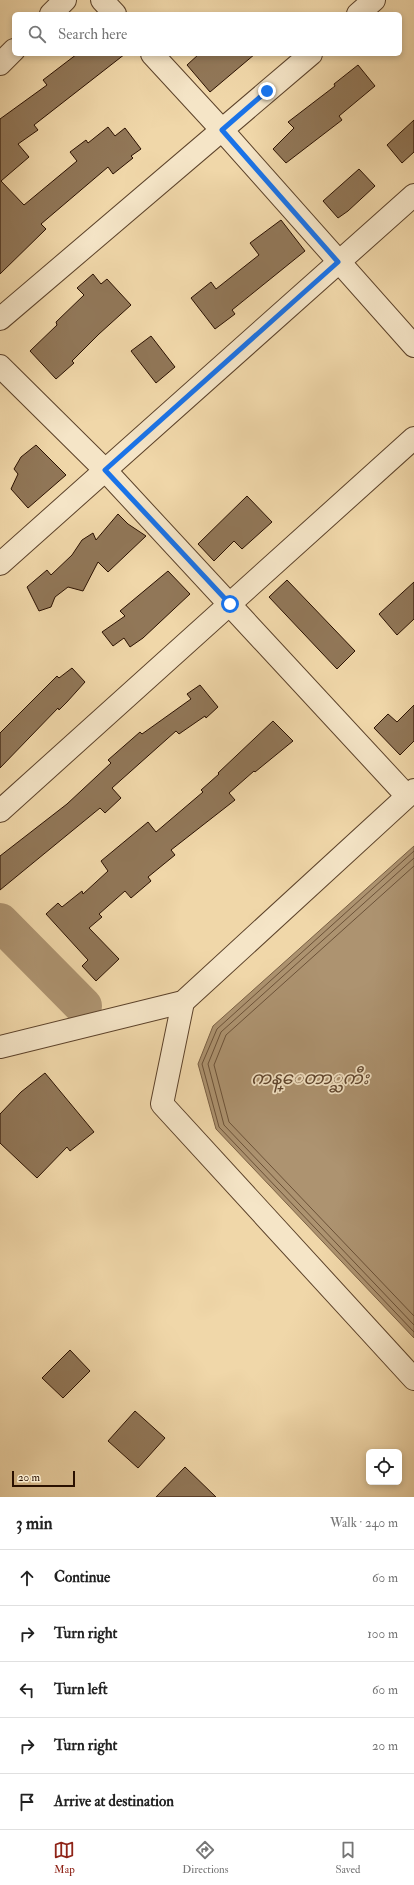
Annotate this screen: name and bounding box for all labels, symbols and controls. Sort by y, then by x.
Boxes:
search box [12,12,402,56]
icon: search [26,23,48,45]
text: Search here [58,25,127,44]
route end [258,82,276,100]
route start [221,595,239,613]
water label: ကန္ေတာ္ႀကီး [251,1065,371,1093]
map controls [366,1449,402,1485]
button: locate [366,1449,402,1485]
scale bar [12,1469,75,1488]
text: 20 m [18,1471,40,1484]
text: 3 min [16,1513,53,1534]
text: Walk · 240 m [330,1515,398,1531]
icon: ahead [16,1567,38,1589]
text: Continue [54,1568,110,1587]
text: 60 m [372,1570,398,1586]
icon: right [16,1623,38,1645]
text: Turn right [54,1624,117,1643]
text: 100 m [367,1626,398,1642]
icon: left [16,1679,38,1701]
text: Turn left [54,1680,108,1699]
text: 60 m [372,1682,398,1698]
icon: right [16,1735,38,1757]
text: Turn right [54,1736,117,1755]
text: 20 m [372,1738,398,1754]
icon: arrive [16,1791,38,1813]
text: Arrive at destination [54,1792,174,1811]
tab: Map [53,1839,75,1876]
tab: Directions [182,1839,229,1876]
tab: Saved [335,1839,361,1876]

